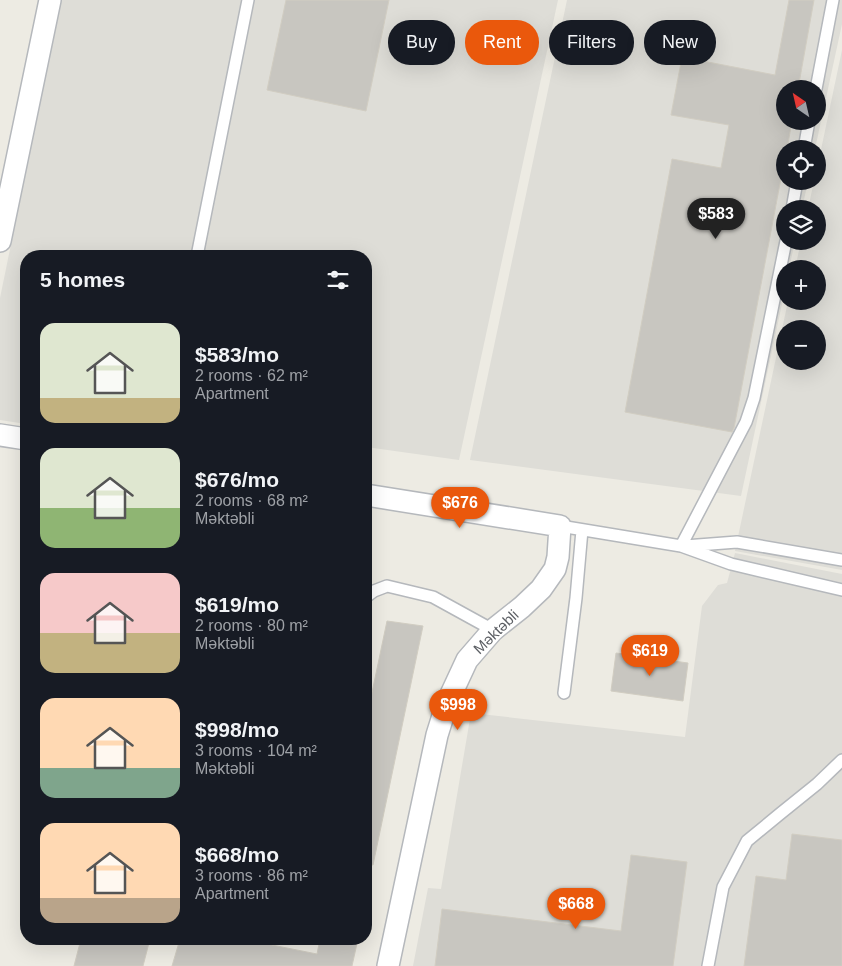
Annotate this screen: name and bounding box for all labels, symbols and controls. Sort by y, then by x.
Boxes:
chip: Buy [388,20,455,65]
chip: Rent [465,20,539,65]
chip: Filters [549,20,634,65]
chip: New [644,20,716,65]
north arrow [776,80,826,130]
map controls [776,80,826,370]
button: locate [776,140,826,190]
pin: $583 [686,198,746,240]
button: layers [776,200,826,250]
text: $583 [698,205,734,222]
button: + [776,260,826,310]
icon: filters [324,266,352,294]
text: 5 homes [40,268,125,291]
button: − [776,320,826,370]
icon: home [80,343,140,403]
text: $583/mo [195,343,279,366]
text: 2 rooms · 62 m² [195,367,308,384]
text: Apartment [195,385,269,402]
icon: home [80,468,140,528]
text: $676/mo [195,468,279,491]
pin: $676 [430,486,490,529]
text: 2 rooms · 68 m² [195,492,308,509]
text: $676 [442,494,478,511]
text: Məktəbli [195,510,255,527]
icon: home [80,593,140,653]
text: $619/mo [195,593,279,616]
street label: Məktəbli [470,606,522,657]
text: 2 rooms · 80 m² [195,617,308,634]
pin: $619 [620,634,680,677]
text: Məktəbli [195,635,255,652]
text: $619 [632,642,668,659]
pin: $998 [428,688,488,731]
text: $998 [440,696,476,713]
icon: home [80,718,140,778]
text: $998/mo [195,718,279,741]
text: 3 rooms · 104 m² [195,742,317,759]
text: Məktəbli [195,760,255,777]
icon: home [80,843,140,903]
text: $668/mo [195,843,279,866]
text: 3 rooms · 86 m² [195,867,308,884]
text: Apartment [195,885,269,902]
pin: $668 [546,888,606,930]
text: $668 [558,895,594,912]

